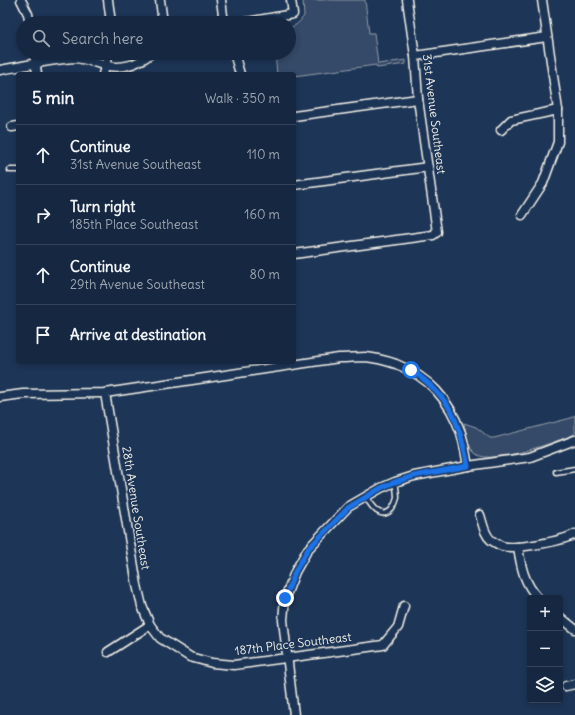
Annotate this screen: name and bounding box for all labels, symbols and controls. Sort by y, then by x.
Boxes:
search box [16,16,296,60]
icon: search [30,27,52,49]
text: Search here [62,29,143,48]
street label: 31st Avenue Southeast [420,53,449,175]
text: 5 min [32,87,74,109]
text: Walk · 350 m [205,90,280,107]
text: Continue [70,137,131,156]
icon: ahead [32,144,54,166]
text: 110 m [247,146,280,163]
text: 31st Avenue Southeast [70,156,201,173]
text: Turn right [70,197,135,216]
icon: right [32,204,54,226]
text: 160 m [244,206,280,223]
text: 185th Place Southeast [70,216,198,233]
text: Continue [70,257,131,276]
icon: ahead [32,264,54,286]
text: 80 m [249,266,280,283]
text: 29th Avenue Southeast [70,276,205,293]
icon: arrive [32,324,54,346]
text: Arrive at destination [70,325,206,344]
route start [402,361,420,379]
street label: 28th Avenue Southeast [119,445,154,571]
route end [276,589,294,607]
map controls [527,595,563,703]
button: + [527,595,563,631]
street label: 187th Place Southeast [234,629,352,658]
button: − [527,631,563,667]
button: layers [527,667,563,703]

